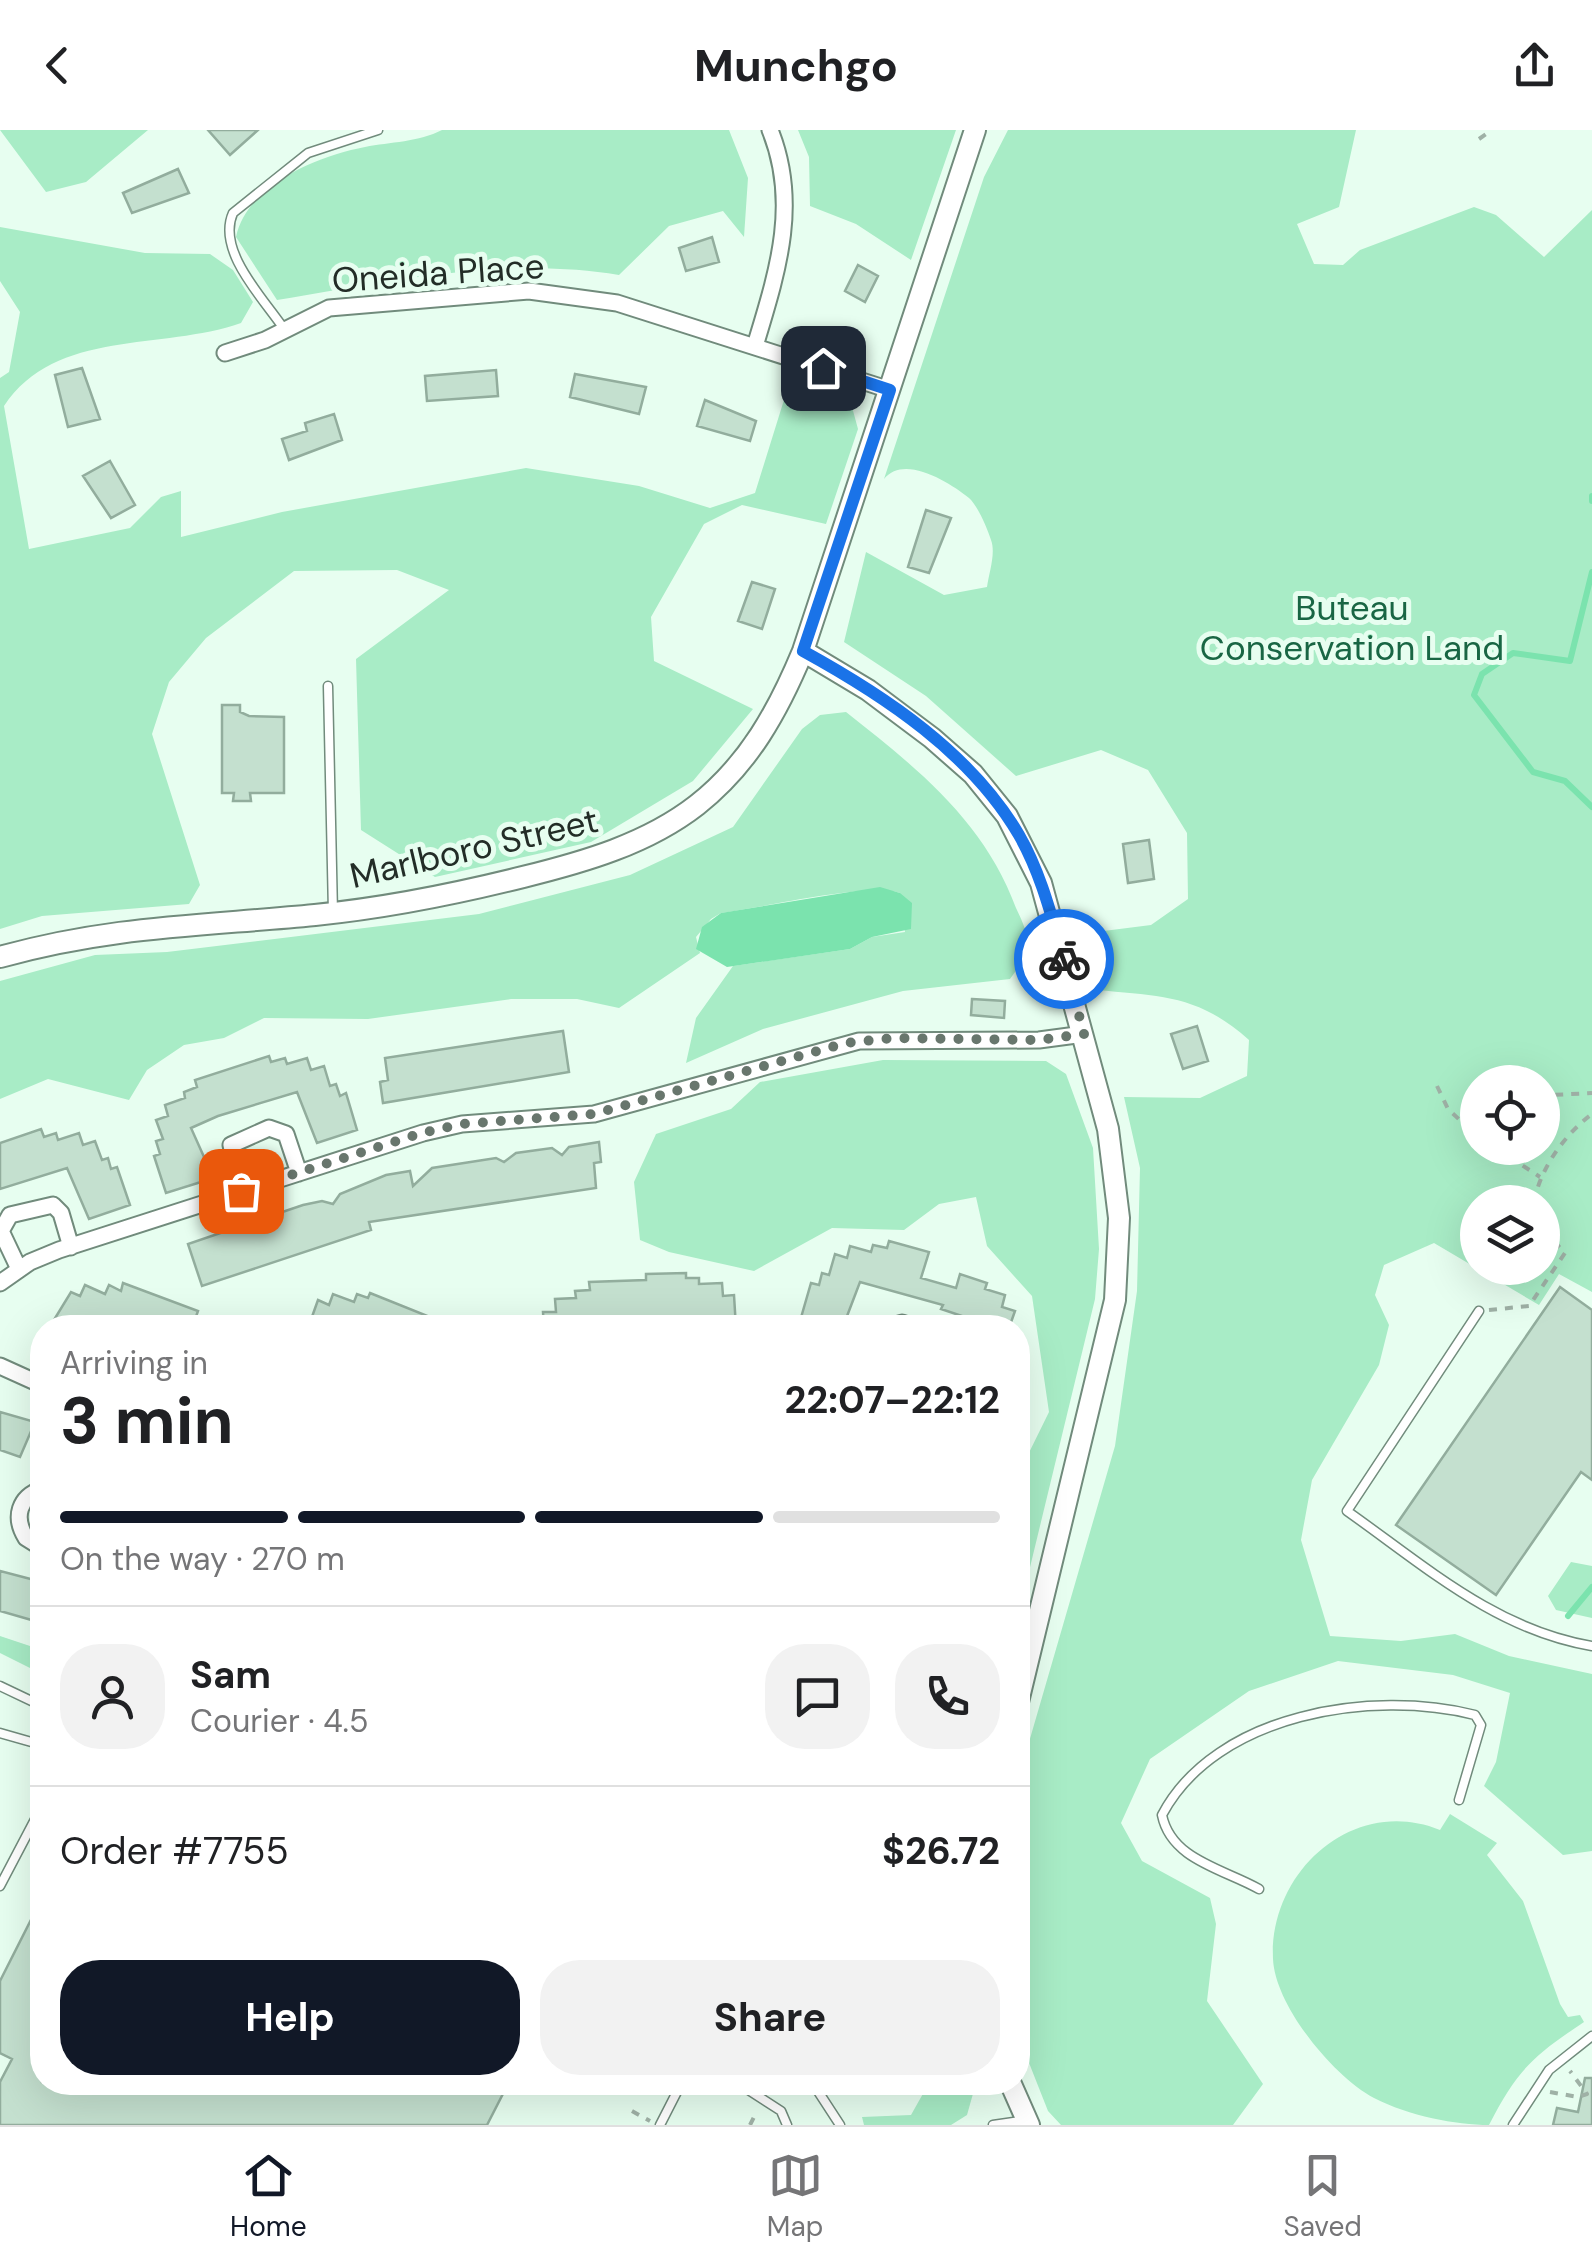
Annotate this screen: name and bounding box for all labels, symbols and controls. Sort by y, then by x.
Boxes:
text: Munchgo [694,36,898,95]
icon: back [30,38,85,93]
icon: share [1507,38,1562,93]
street label: Oneida Place [330,243,546,303]
pin [781,326,866,411]
icon: home [796,341,851,396]
park label: Buteau Conservation Land [1200,585,1504,671]
street label: Marlboro Street [345,797,603,899]
courier [1014,909,1114,1009]
icon: bike [1037,932,1092,987]
map controls [1460,1065,1560,1285]
button: locate [1460,1065,1560,1165]
pin [199,1149,284,1234]
icon: bag [214,1164,269,1219]
button: layers [1460,1185,1560,1285]
text: Arriving in [60,1342,208,1384]
text: 22:07–22:12 [784,1375,1000,1425]
text: 3 min [60,1379,234,1463]
text: On the way · 270 m [60,1538,345,1580]
button: person [60,1644,165,1749]
button: chat [765,1644,870,1749]
button: phone [895,1644,1000,1749]
text: Sam [190,1650,271,1700]
text: Courier · 4.5 [190,1700,368,1742]
text: Order #7755 [60,1826,289,1876]
text: $26.72 [882,1826,1000,1876]
button: Help [60,1960,520,2075]
button: Share [540,1960,1000,2075]
tab: Home [230,2148,307,2245]
tab: Map [767,2148,823,2245]
tab: Saved [1283,2148,1362,2245]

